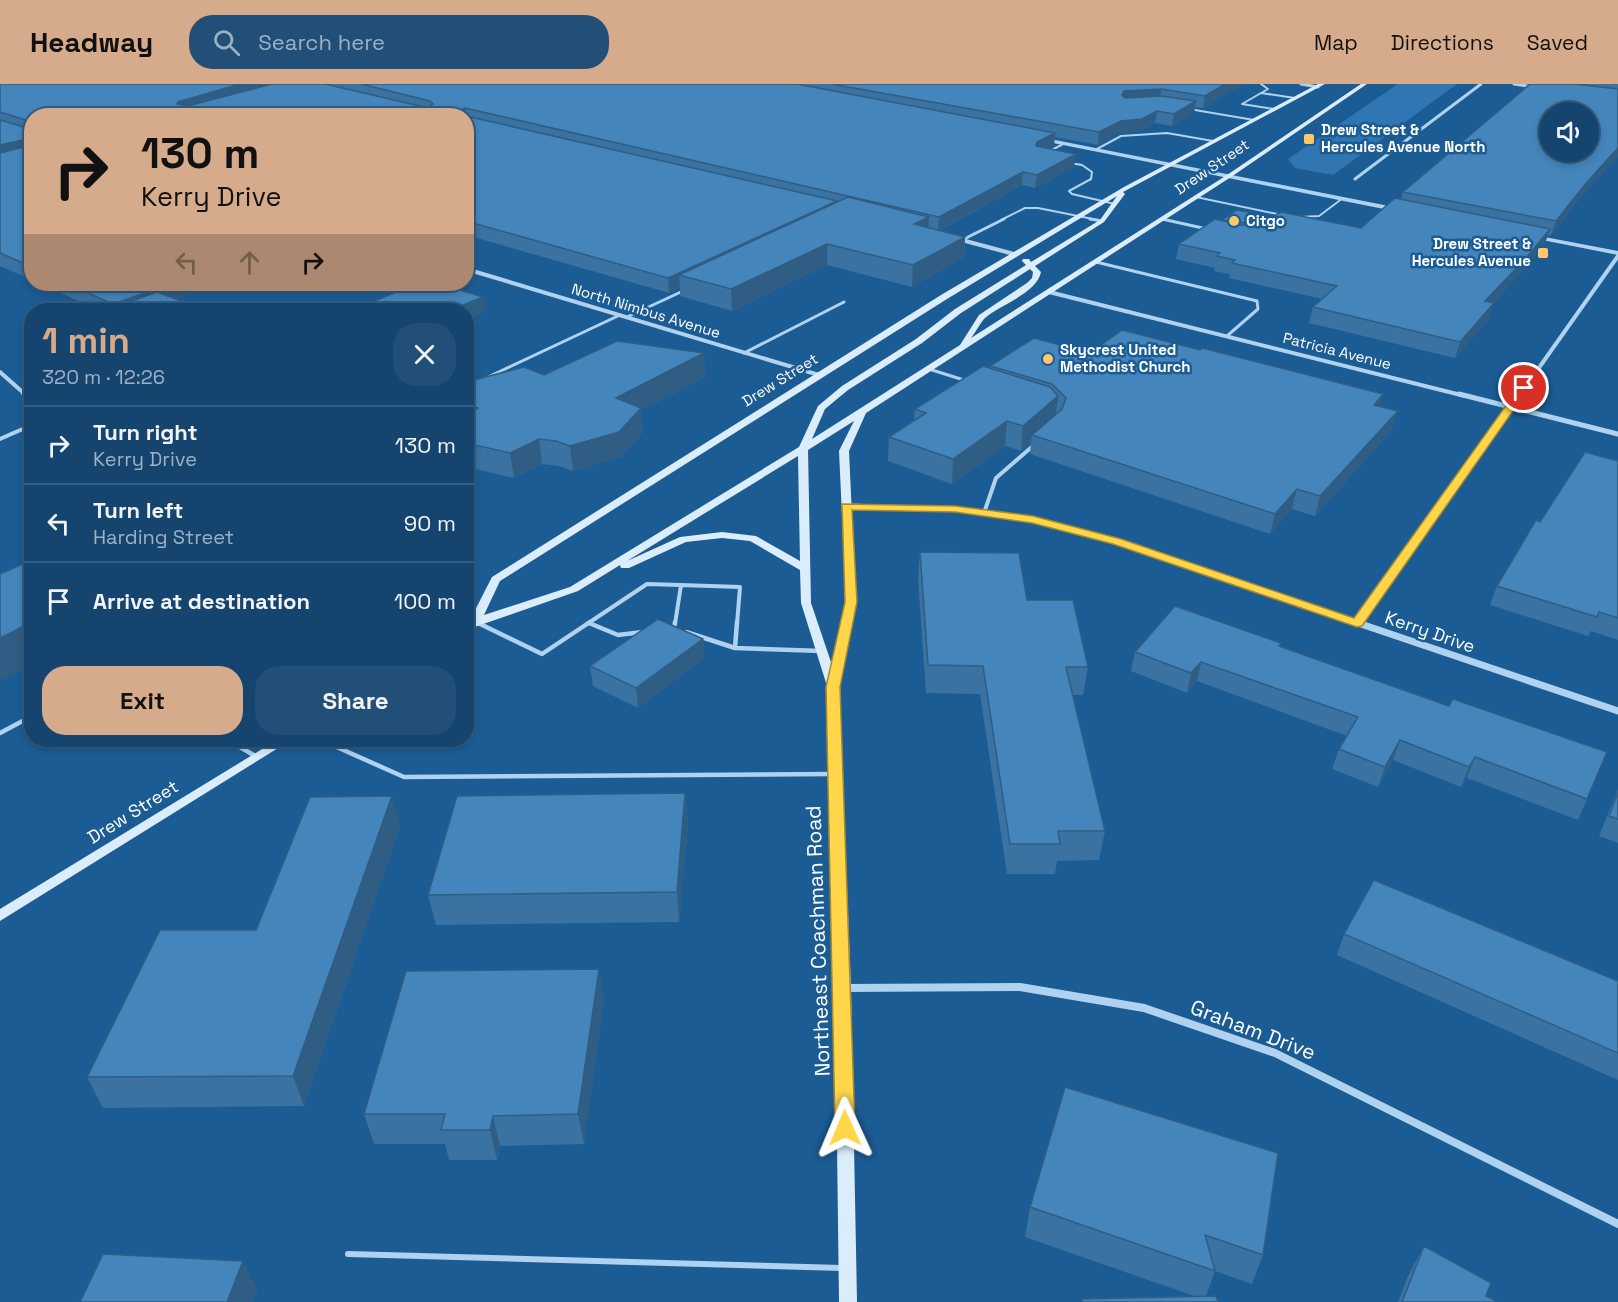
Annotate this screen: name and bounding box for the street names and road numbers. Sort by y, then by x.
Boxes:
street label: Drew Street [1171,135,1253,198]
street label: North Nimbus Avenue [569,279,723,342]
street label: Patricia Avenue [1281,328,1393,373]
street label: Drew Street [738,349,821,410]
street label: Kerry Drive [1382,605,1478,658]
street label: Drew Street [83,775,182,849]
street label: Northeast Coachman Road [799,805,836,1077]
street label: Graham Drive [1187,993,1320,1066]

